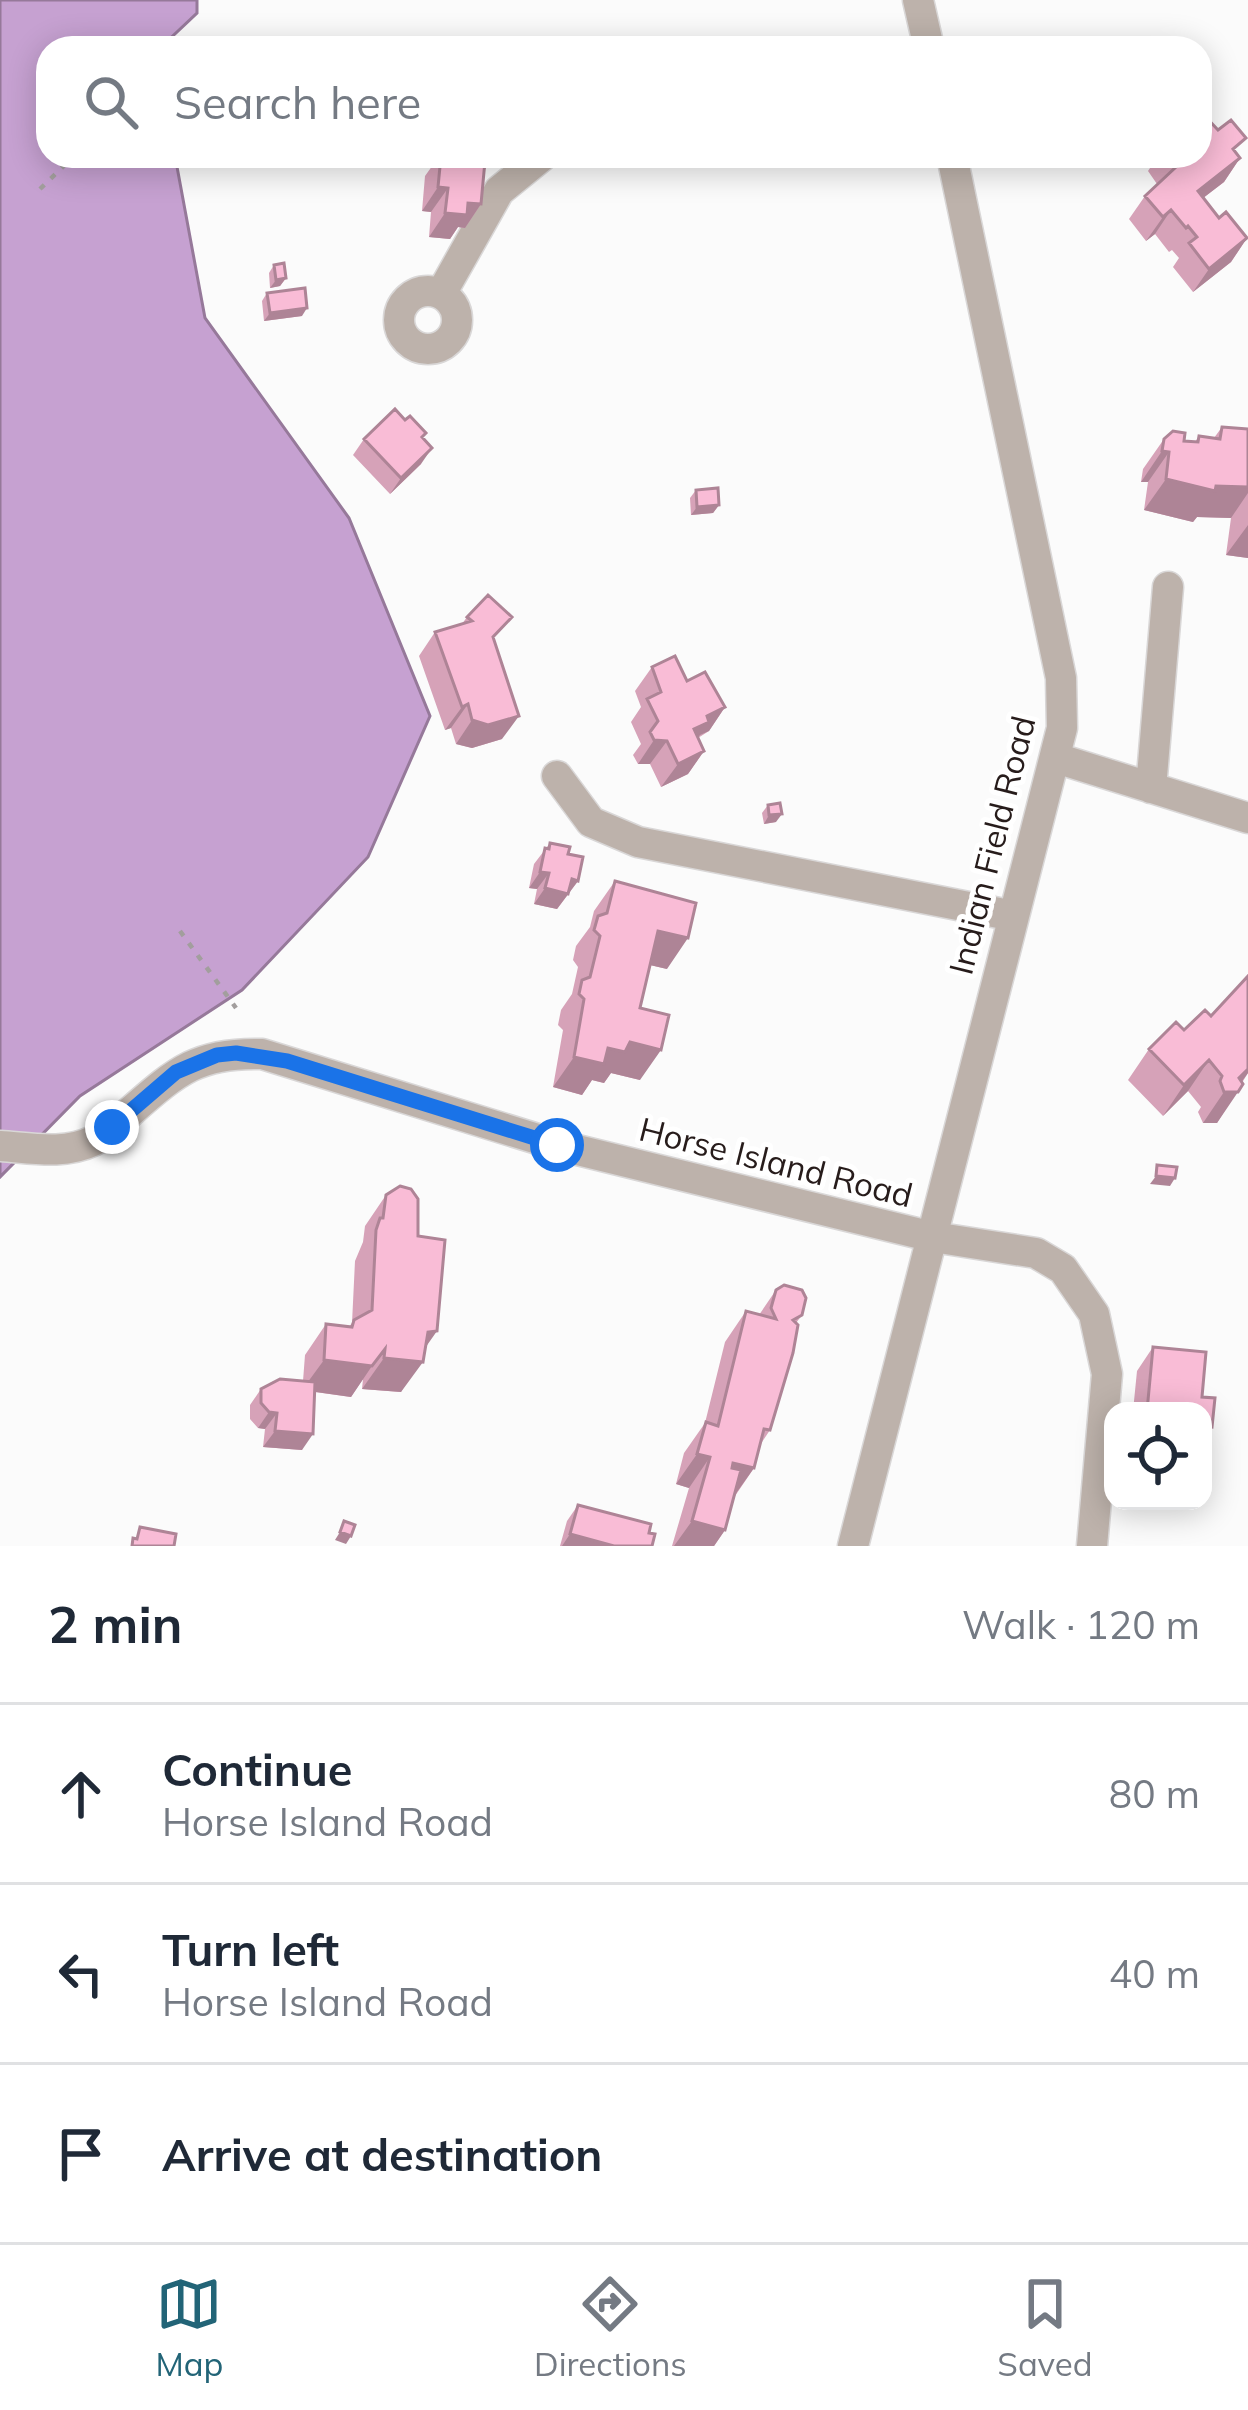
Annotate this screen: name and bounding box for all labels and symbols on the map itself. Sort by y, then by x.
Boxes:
street label: Indian Field Road [940,711,1043,978]
route end [85,1100,139,1154]
street label: Horse Island Road [635,1108,917,1215]
route start [530,1118,584,1172]

